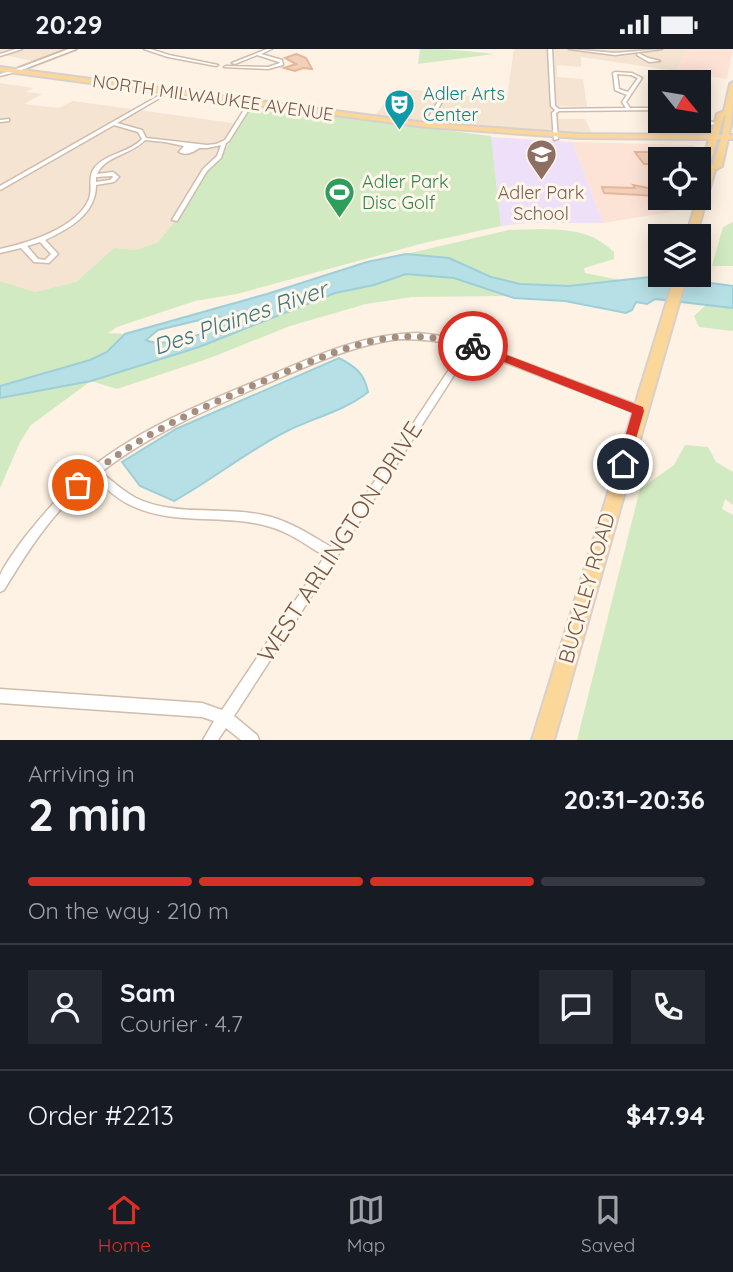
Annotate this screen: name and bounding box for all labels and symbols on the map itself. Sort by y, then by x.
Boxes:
street label: NORTH MILWAUKEE AVENUE [91,69,335,126]
north arrow [648,70,710,133]
place label: Adler Arts Center [423,82,505,126]
theatre icon: Adler Arts Center [383,87,417,131]
school or university icon: Adler Park School [524,138,558,182]
place label: Adler Park Disc Golf [362,170,449,214]
sports icon: Adler Park Disc Golf [322,175,356,219]
place label: Adler Park School [498,181,584,225]
water label: Des Plaines River [149,273,334,361]
courier [438,311,508,381]
street label: WEST ARLINGTON DRIVE [250,416,428,667]
pin [593,434,653,494]
pin [48,455,108,515]
street label: BUCKLEY ROAD [552,509,620,666]

